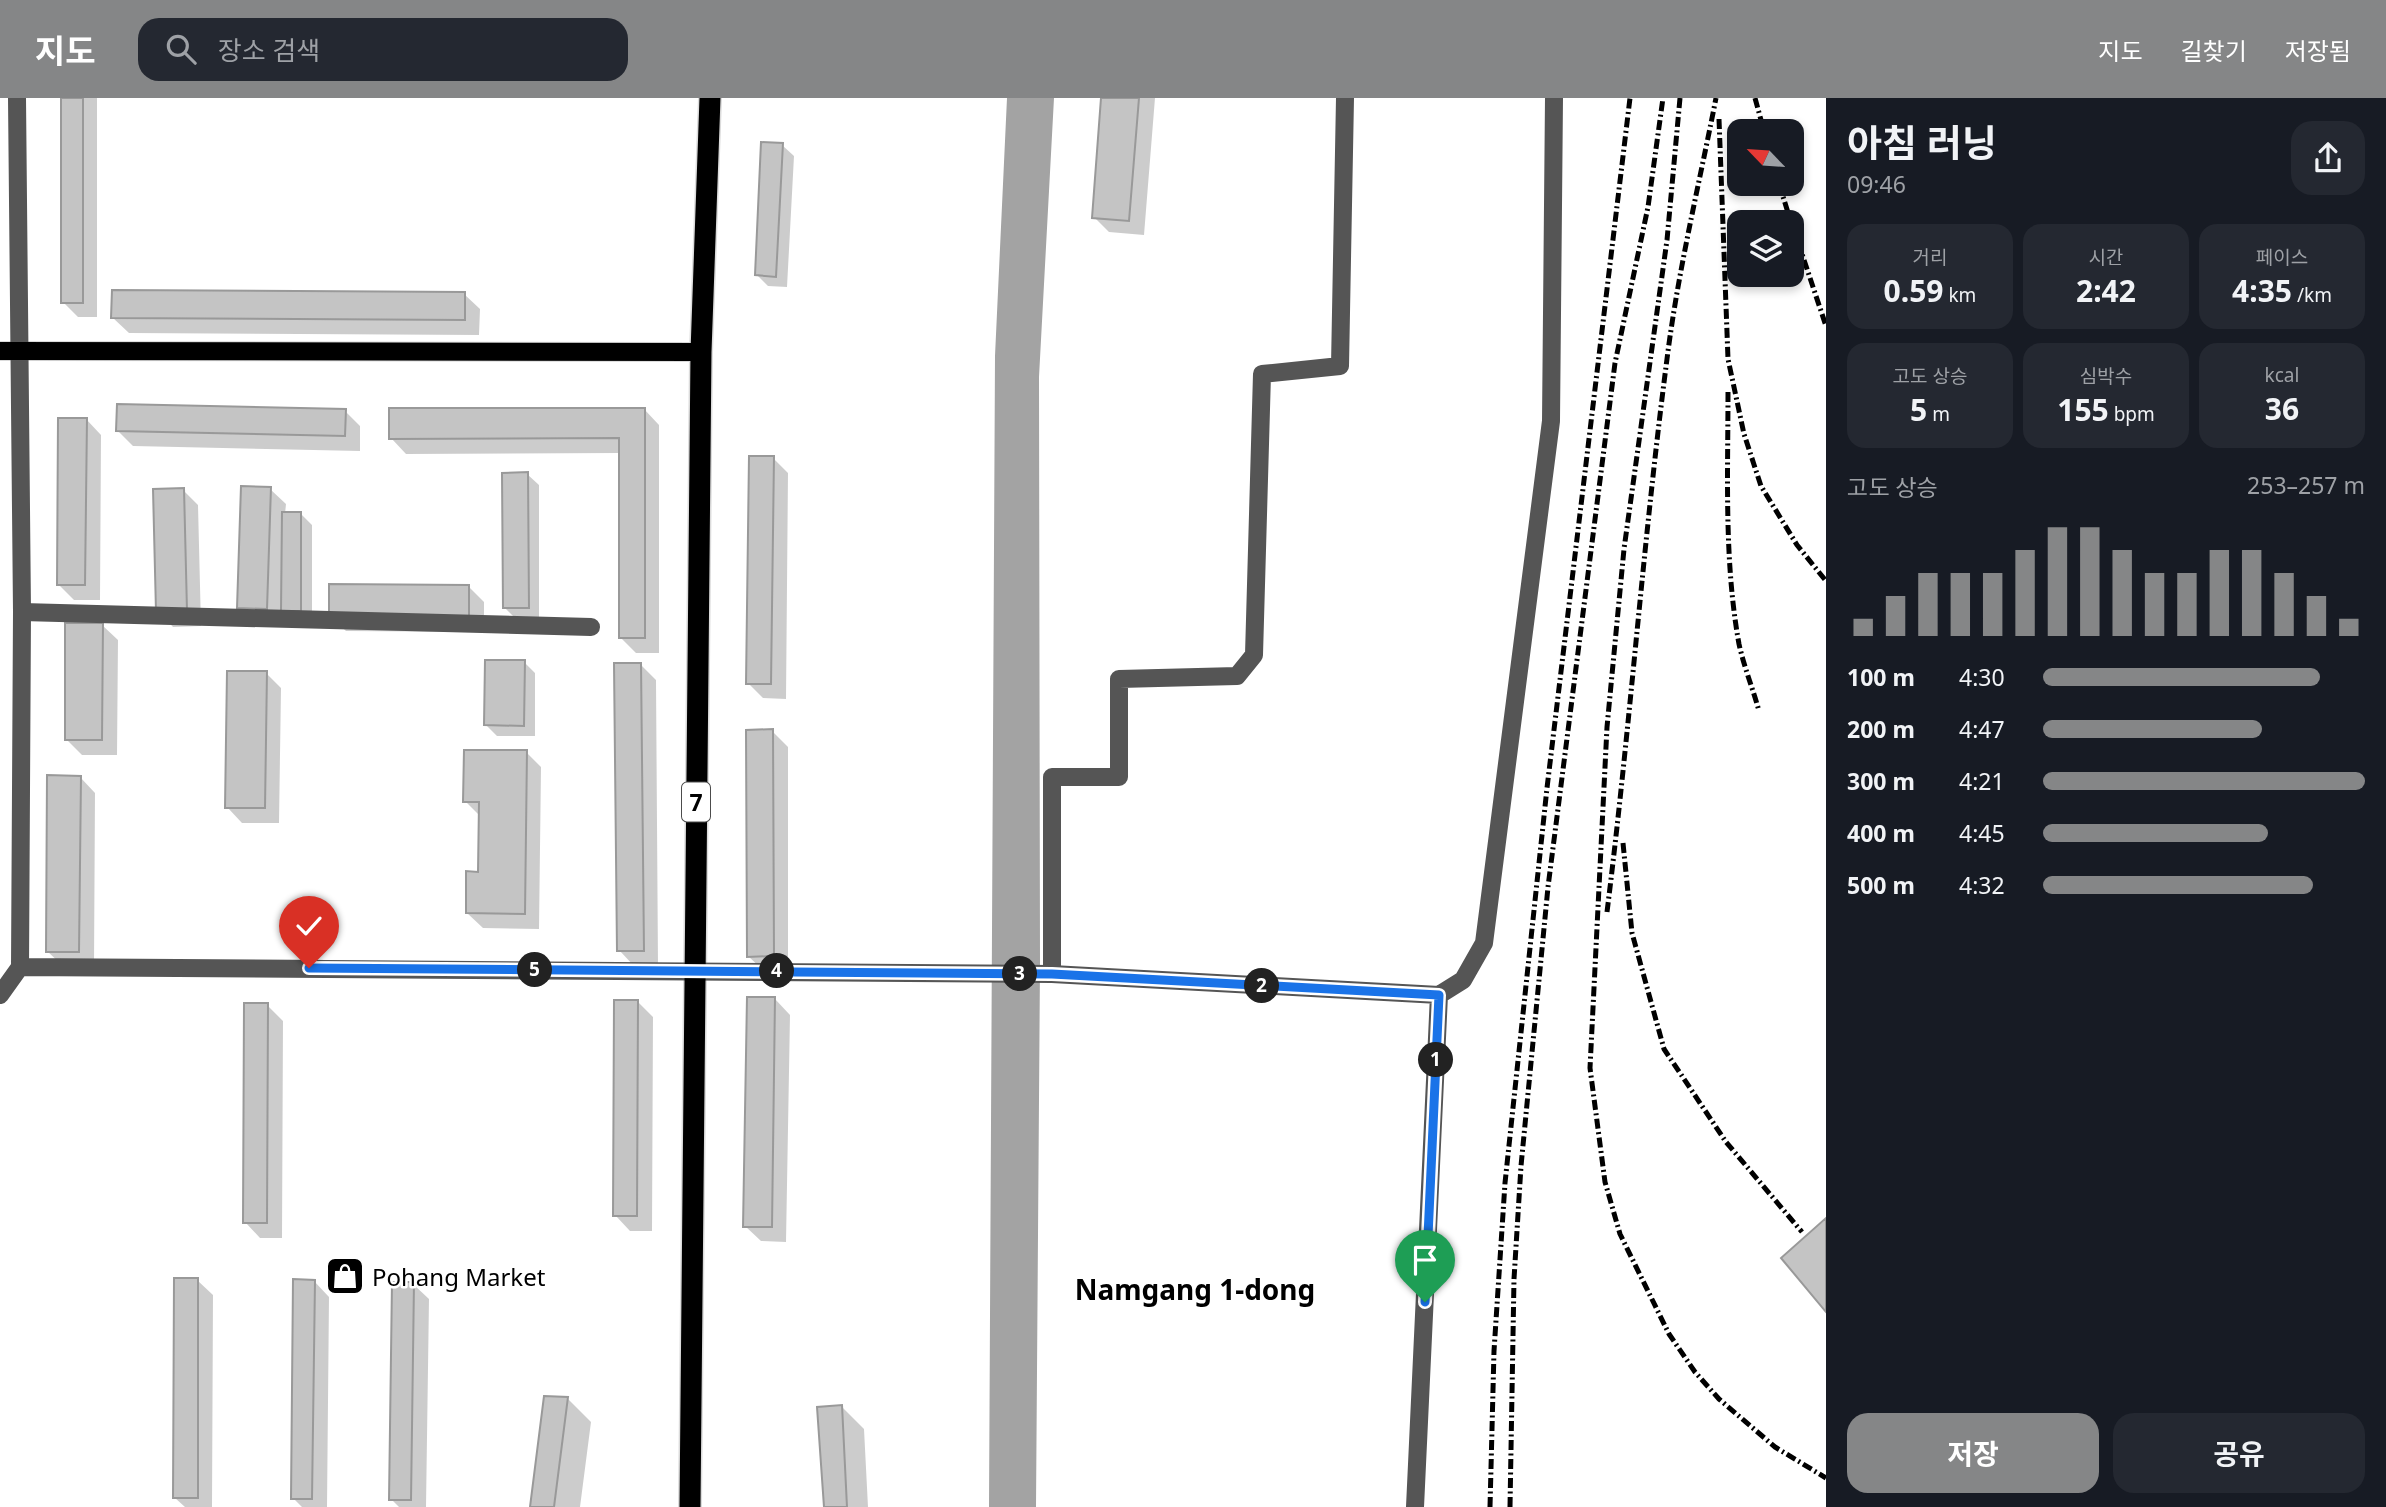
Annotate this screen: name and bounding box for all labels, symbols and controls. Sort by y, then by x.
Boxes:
search box [138,18,628,81]
text: 지도 [35,28,96,73]
icon: search [162,30,200,68]
text: 장소 검색 [218,32,320,68]
text: 지도 [2098,34,2143,67]
text: 길찾기 [2181,34,2247,67]
text: 저장됨 [2285,34,2351,67]
text: 아침 러닝 [1847,116,1997,168]
north arrow [1727,119,1804,196]
map controls [1727,119,1804,287]
button: share [2291,121,2365,195]
text: 09:46 [1847,168,1906,200]
button: layers [1727,210,1804,287]
text: 거리 [1913,244,1947,270]
text: 시간 [2089,244,2123,270]
text: 페이스 [2256,244,2308,270]
text: 0.59 [1884,270,1944,311]
text: 2:42 [2076,270,2136,311]
text: 4:35 [2232,270,2292,311]
text: km [1944,282,1976,308]
text: /km [2292,282,2332,308]
text: kcal [2265,362,2299,388]
text: 고도 상승 [1893,363,1967,389]
text: 심박수 [2080,363,2132,389]
text: 36 [2265,388,2299,429]
text: 5 [1910,389,1927,430]
text: 155 [2057,389,2109,430]
text: m [1927,401,1950,427]
text: bpm [2109,401,2155,427]
text: 253–257 m [2247,469,2365,501]
text: 고도 상승 [1847,471,1938,503]
text: 100 m [1847,661,1915,693]
text: 4:30 [1959,661,2005,693]
text: 200 m [1847,713,1915,745]
text: 4:47 [1959,713,2005,745]
text: 300 m [1847,765,1915,797]
text: 4:21 [1959,765,2005,797]
road number: 7 [682,782,710,822]
text: 400 m [1847,817,1915,849]
text: 4:45 [1959,817,2005,849]
text: 500 m [1847,869,1915,901]
text: 4:32 [1959,869,2005,901]
pin [279,896,339,968]
icon: check [290,907,328,945]
pin: 5 [518,952,552,988]
pin: 4 [760,954,794,988]
text: 5 [529,956,540,982]
pin: 3 [1002,956,1038,992]
text: 4 [771,957,782,983]
text: 3 [1014,960,1025,986]
pin: 2 [1244,968,1280,1004]
text: 2 [1256,972,1267,998]
pin: 1 [1418,1042,1454,1077]
text: 1 [1430,1046,1441,1072]
pin [1395,1230,1455,1302]
icon: arrive [1406,1241,1444,1279]
shop icon: Pohang Market [324,1255,366,1297]
place label: Pohang Market [372,1260,546,1293]
district label: Namgang 1-dong [1075,1270,1315,1308]
button: 저장 [1847,1413,2099,1493]
button: 공유 [2113,1413,2365,1493]

